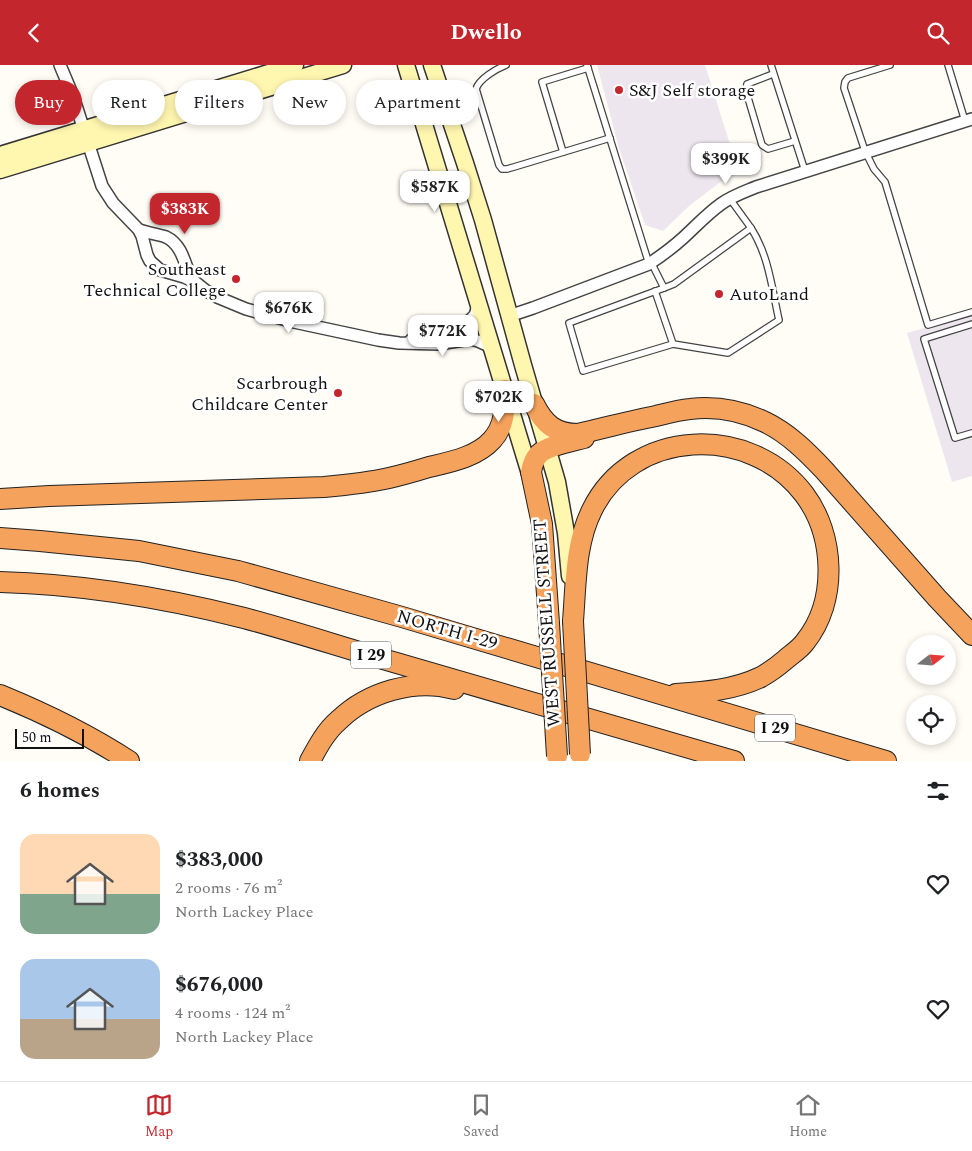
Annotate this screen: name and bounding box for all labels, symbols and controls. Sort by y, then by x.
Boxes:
text: Dwello [450,16,522,49]
icon: back [20,19,48,47]
icon: search [924,19,952,47]
place label: S&J Self storage [629,77,755,104]
chip: Buy [15,80,82,125]
chip: Rent [92,80,165,125]
chip: Filters [175,80,263,125]
chip: New [273,80,346,125]
chip: Apartment [356,80,479,125]
marker: S&J Self storage [613,84,625,96]
pin: $399K [691,143,761,185]
text: $399K [702,147,750,171]
pin: $587K [400,171,470,213]
text: $587K [411,175,459,199]
pin: $383K [150,193,220,235]
text: $383K [161,197,209,221]
place label: Southeast Technical College [83,256,226,304]
marker: Southeast Technical College [230,273,242,285]
place label: AutoLand [729,281,809,308]
marker: AutoLand [713,288,725,300]
pin: $676K [254,291,324,334]
text: $676K [265,296,313,320]
pin: $772K [408,315,478,357]
text: $772K [419,319,467,343]
place label: Scarbrough Childcare Center [191,370,328,418]
pin: $702K [464,381,534,423]
text: $702K [475,385,523,409]
marker: Scarbrough Childcare Center [332,387,344,399]
street label: WEST RUSSELL STREET [526,518,568,728]
street label: NORTH I-29 [393,603,501,657]
north arrow [906,635,956,685]
map controls [906,635,956,745]
road number: I 29 [351,641,391,669]
button: locate [906,695,956,745]
road number: I 29 [755,715,795,741]
scale bar [15,726,84,749]
text: 50 m [22,727,52,748]
text: 6 homes [20,775,100,807]
icon: filters [924,777,952,805]
text: $383,000 [175,844,263,876]
icon: home [60,854,120,914]
icon: heart [924,870,952,898]
text: 2 rooms · 76 m² [175,876,282,900]
text: North Lackey Place [175,900,314,924]
text: $676,000 [175,969,263,1001]
icon: home [60,979,120,1039]
icon: heart [924,995,952,1023]
text: 4 rooms · 124 m² [175,1001,290,1025]
text: North Lackey Place [175,1025,314,1049]
tab: Map [145,1091,173,1142]
tab: Saved [463,1091,499,1142]
tab: Home [789,1091,827,1142]

